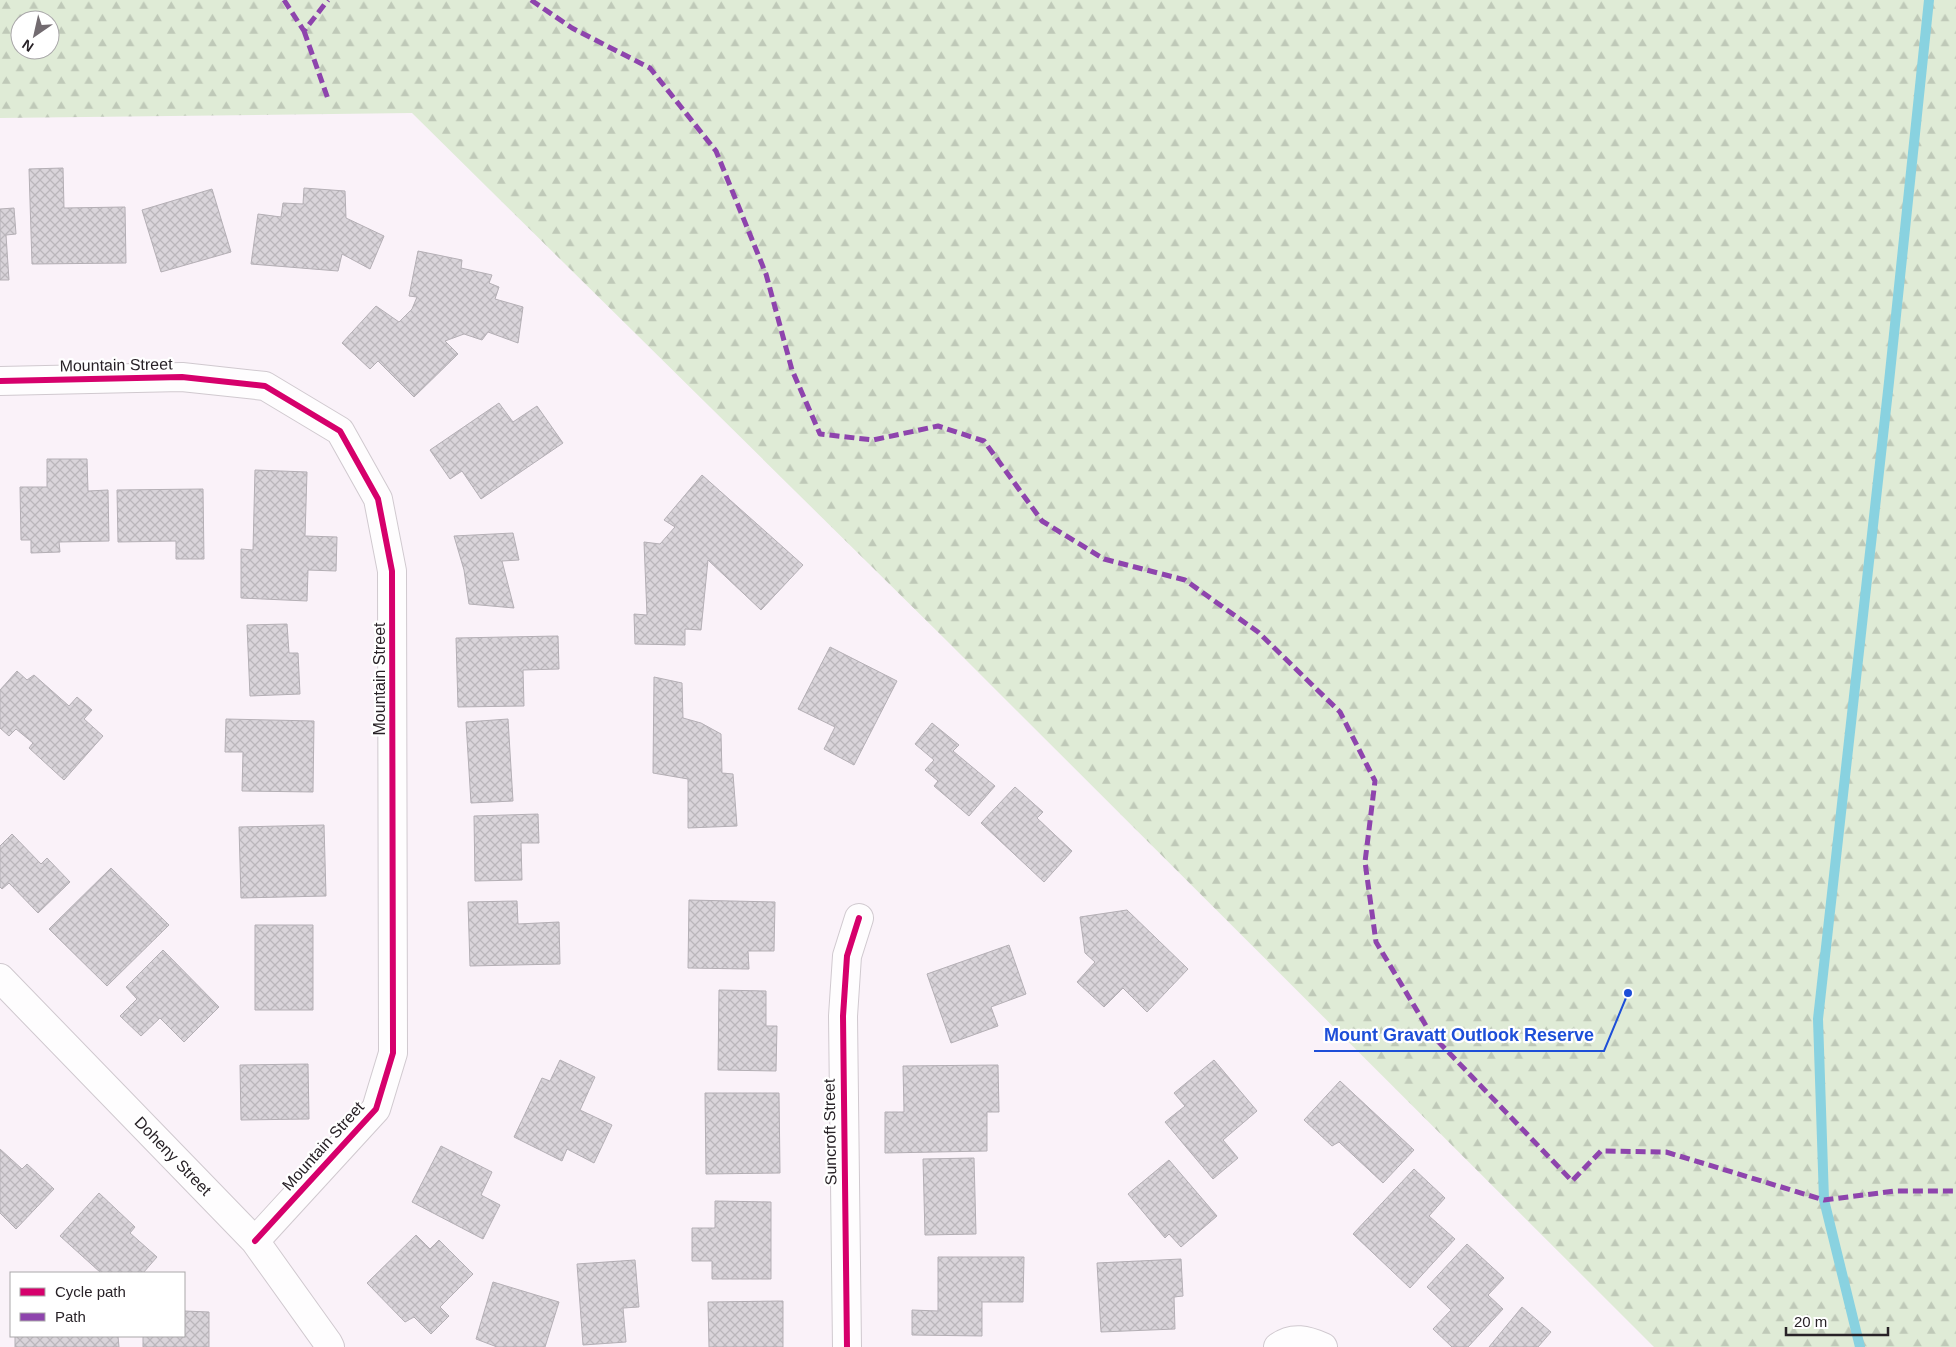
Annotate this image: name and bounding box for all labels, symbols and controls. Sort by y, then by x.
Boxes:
north arrow [10,10,60,60]
text: N [19,36,36,55]
street label: Mountain Street [59,356,173,374]
street label: Mountain Street [371,622,388,735]
callout: Mount Gravatt Outlook Reserve [1314,1018,1604,1051]
text: Mount Gravatt Outlook Reserve [1324,1025,1594,1045]
street label: Suncroft Street [821,1078,839,1185]
street label: Mountain Street [279,1098,367,1194]
street label: Doheny Street [131,1113,215,1199]
legend [10,1272,185,1337]
text: Cycle path [55,1283,126,1300]
scale bar [1786,1304,1888,1336]
text: Path [55,1308,86,1325]
text: 20 m [1794,1313,1827,1330]

